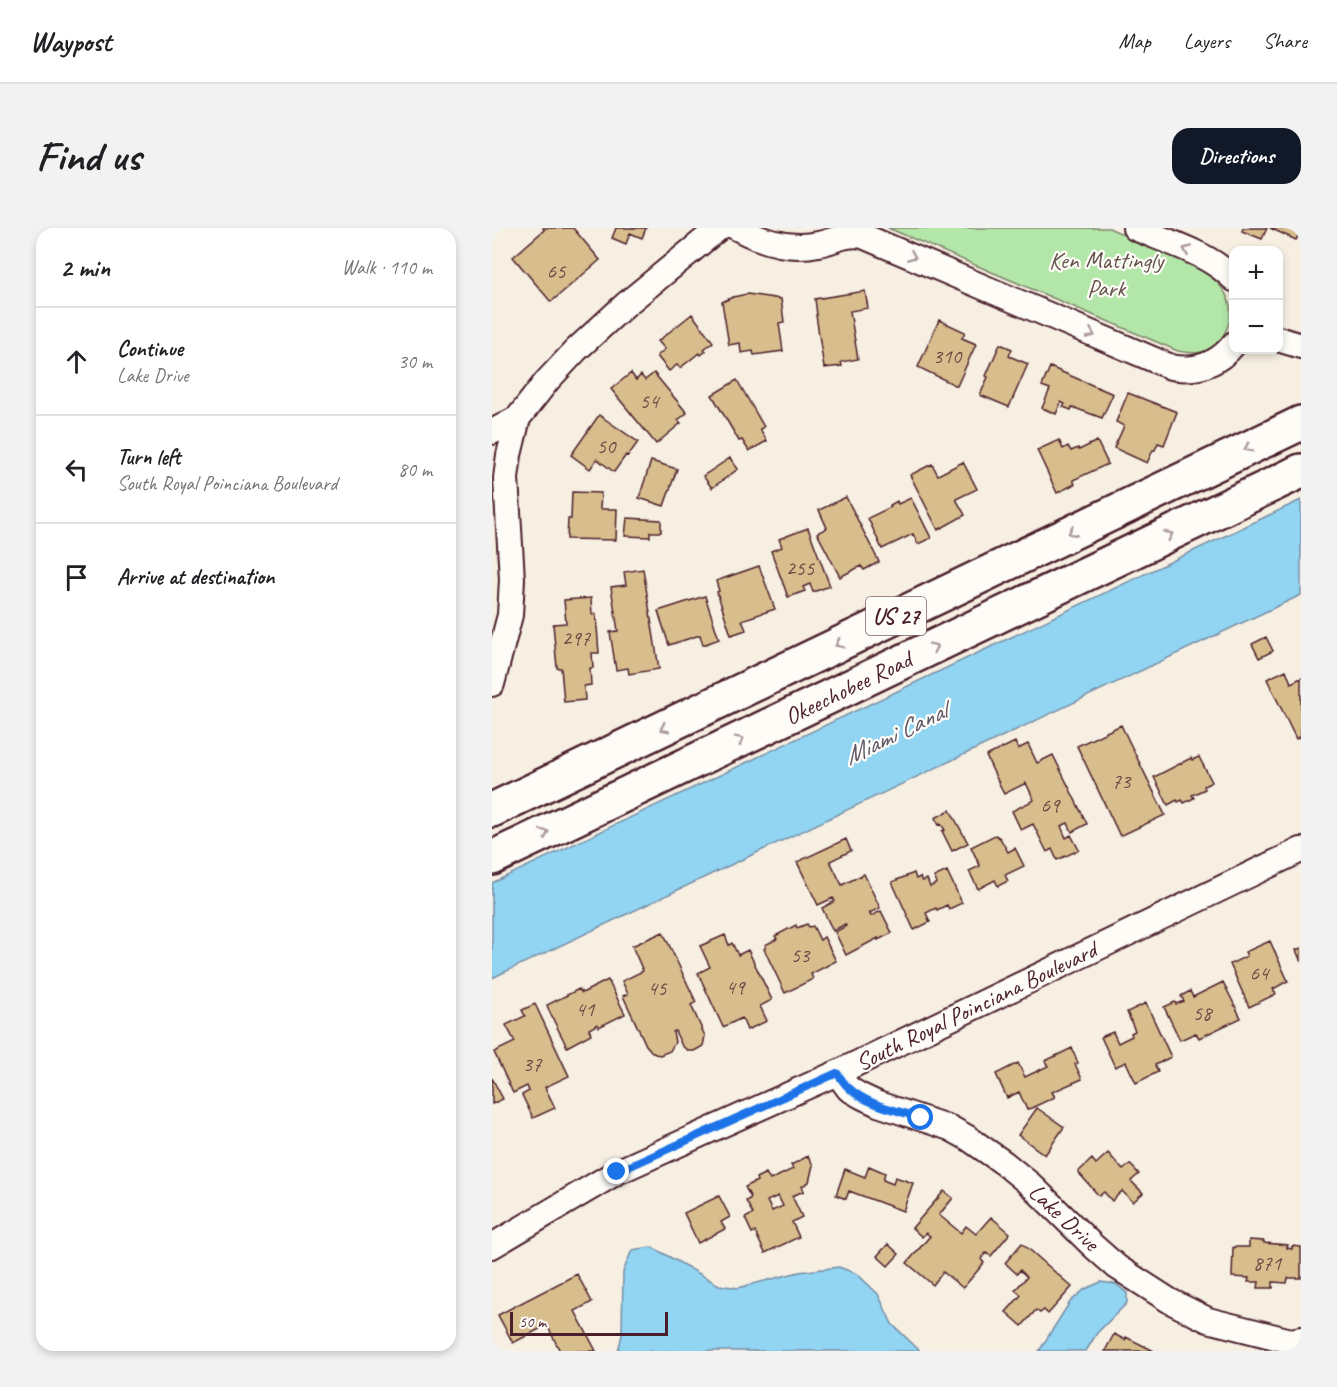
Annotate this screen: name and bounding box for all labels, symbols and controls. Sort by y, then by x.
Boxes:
text: Waypost [30,24,111,59]
text: Map [1118,28,1151,54]
text: Layers [1184,28,1230,54]
text: Share [1263,28,1307,54]
button: Directions [1172,128,1301,184]
text: Find us [36,130,141,183]
park label: Ken Mattingly Park [1049,245,1165,303]
one-way arrow [1182,245,1193,257]
map controls [1229,246,1283,354]
button: + [1229,246,1283,300]
one-way arrow [906,249,917,261]
text: 2 min [60,251,110,284]
text: Walk · 110 m [342,255,432,280]
house number: 65 [547,258,567,284]
button: − [1229,300,1283,354]
one-way arrow [1085,327,1096,339]
text: Continue [117,335,183,363]
house number: 310 [933,343,963,369]
icon: ahead [60,345,93,378]
text: 30 m [398,349,432,374]
text: Lake Drive [117,363,189,388]
house number: 54 [640,388,661,414]
house number: 50 [597,433,617,459]
one-way arrow [1244,441,1255,453]
text: Turn left [117,443,181,471]
icon: left [60,453,93,486]
text: 80 m [398,457,432,482]
text: South Royal Poinciana Boulevard [117,471,337,496]
one-way arrow [1068,525,1079,537]
one-way arrow [1162,530,1173,542]
house number: 255 [786,555,816,581]
icon: arrive [60,561,93,594]
text: Arrive at destination [117,563,274,591]
road number: US 27 [866,597,926,635]
house number: 297 [562,625,592,651]
one-way arrow [835,636,846,648]
one-way arrow [928,642,939,654]
street label: Okeechobee Road [780,643,920,732]
water label: Miami Canal [838,691,960,772]
one-way arrow [659,720,670,732]
one-way arrow [733,735,744,747]
house number: 73 [1112,768,1132,794]
house number: 69 [1041,792,1061,818]
one-way arrow [538,829,549,841]
street label: South Royal Poinciana Boulevard [851,933,1105,1077]
house number: 53 [791,942,811,968]
house number: 64 [1250,960,1271,986]
house number: 49 [726,974,746,1000]
house number: 45 [648,975,668,1001]
house number: 41 [576,996,596,1022]
house number: 58 [1193,1000,1214,1026]
house number: 37 [523,1051,543,1077]
route start [907,1104,933,1130]
route end [603,1158,629,1184]
street label: Lake Drive [1022,1177,1107,1259]
house number: 871 [1253,1250,1283,1276]
scale bar [510,1309,668,1336]
text: 50 m [519,1312,546,1332]

